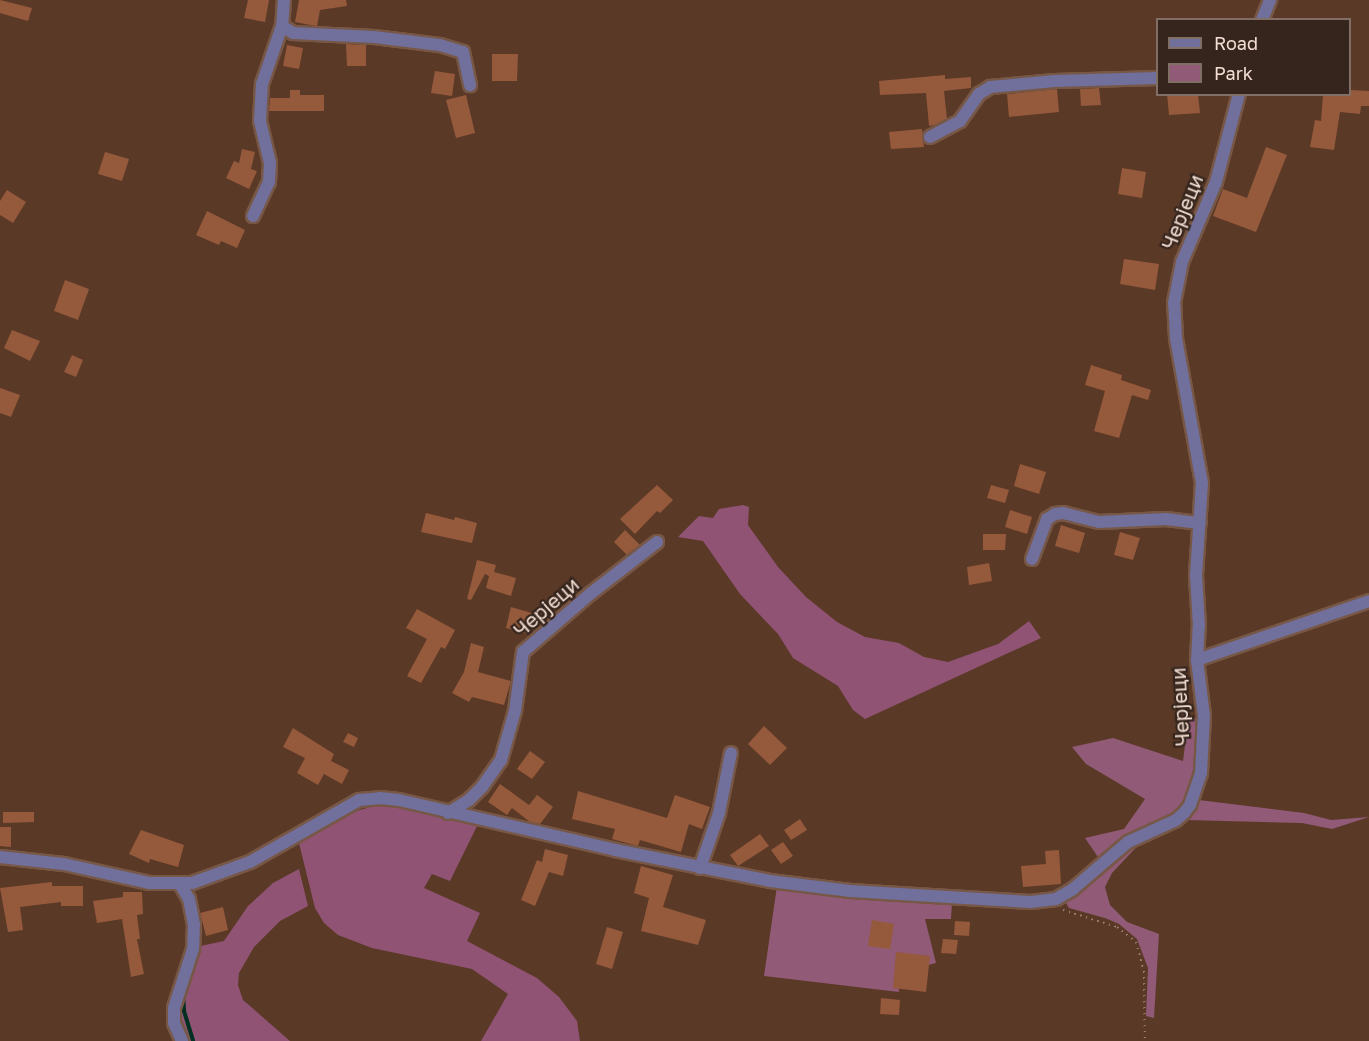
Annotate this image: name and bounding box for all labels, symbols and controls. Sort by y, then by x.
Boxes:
legend [1156,18,1351,96]
text: Road [1214,32,1258,54]
text: Park [1214,62,1253,84]
street label: Черјеци [1156,171,1208,253]
street label: Черјеци [508,572,584,642]
street label: Черјеци [1166,667,1194,747]

